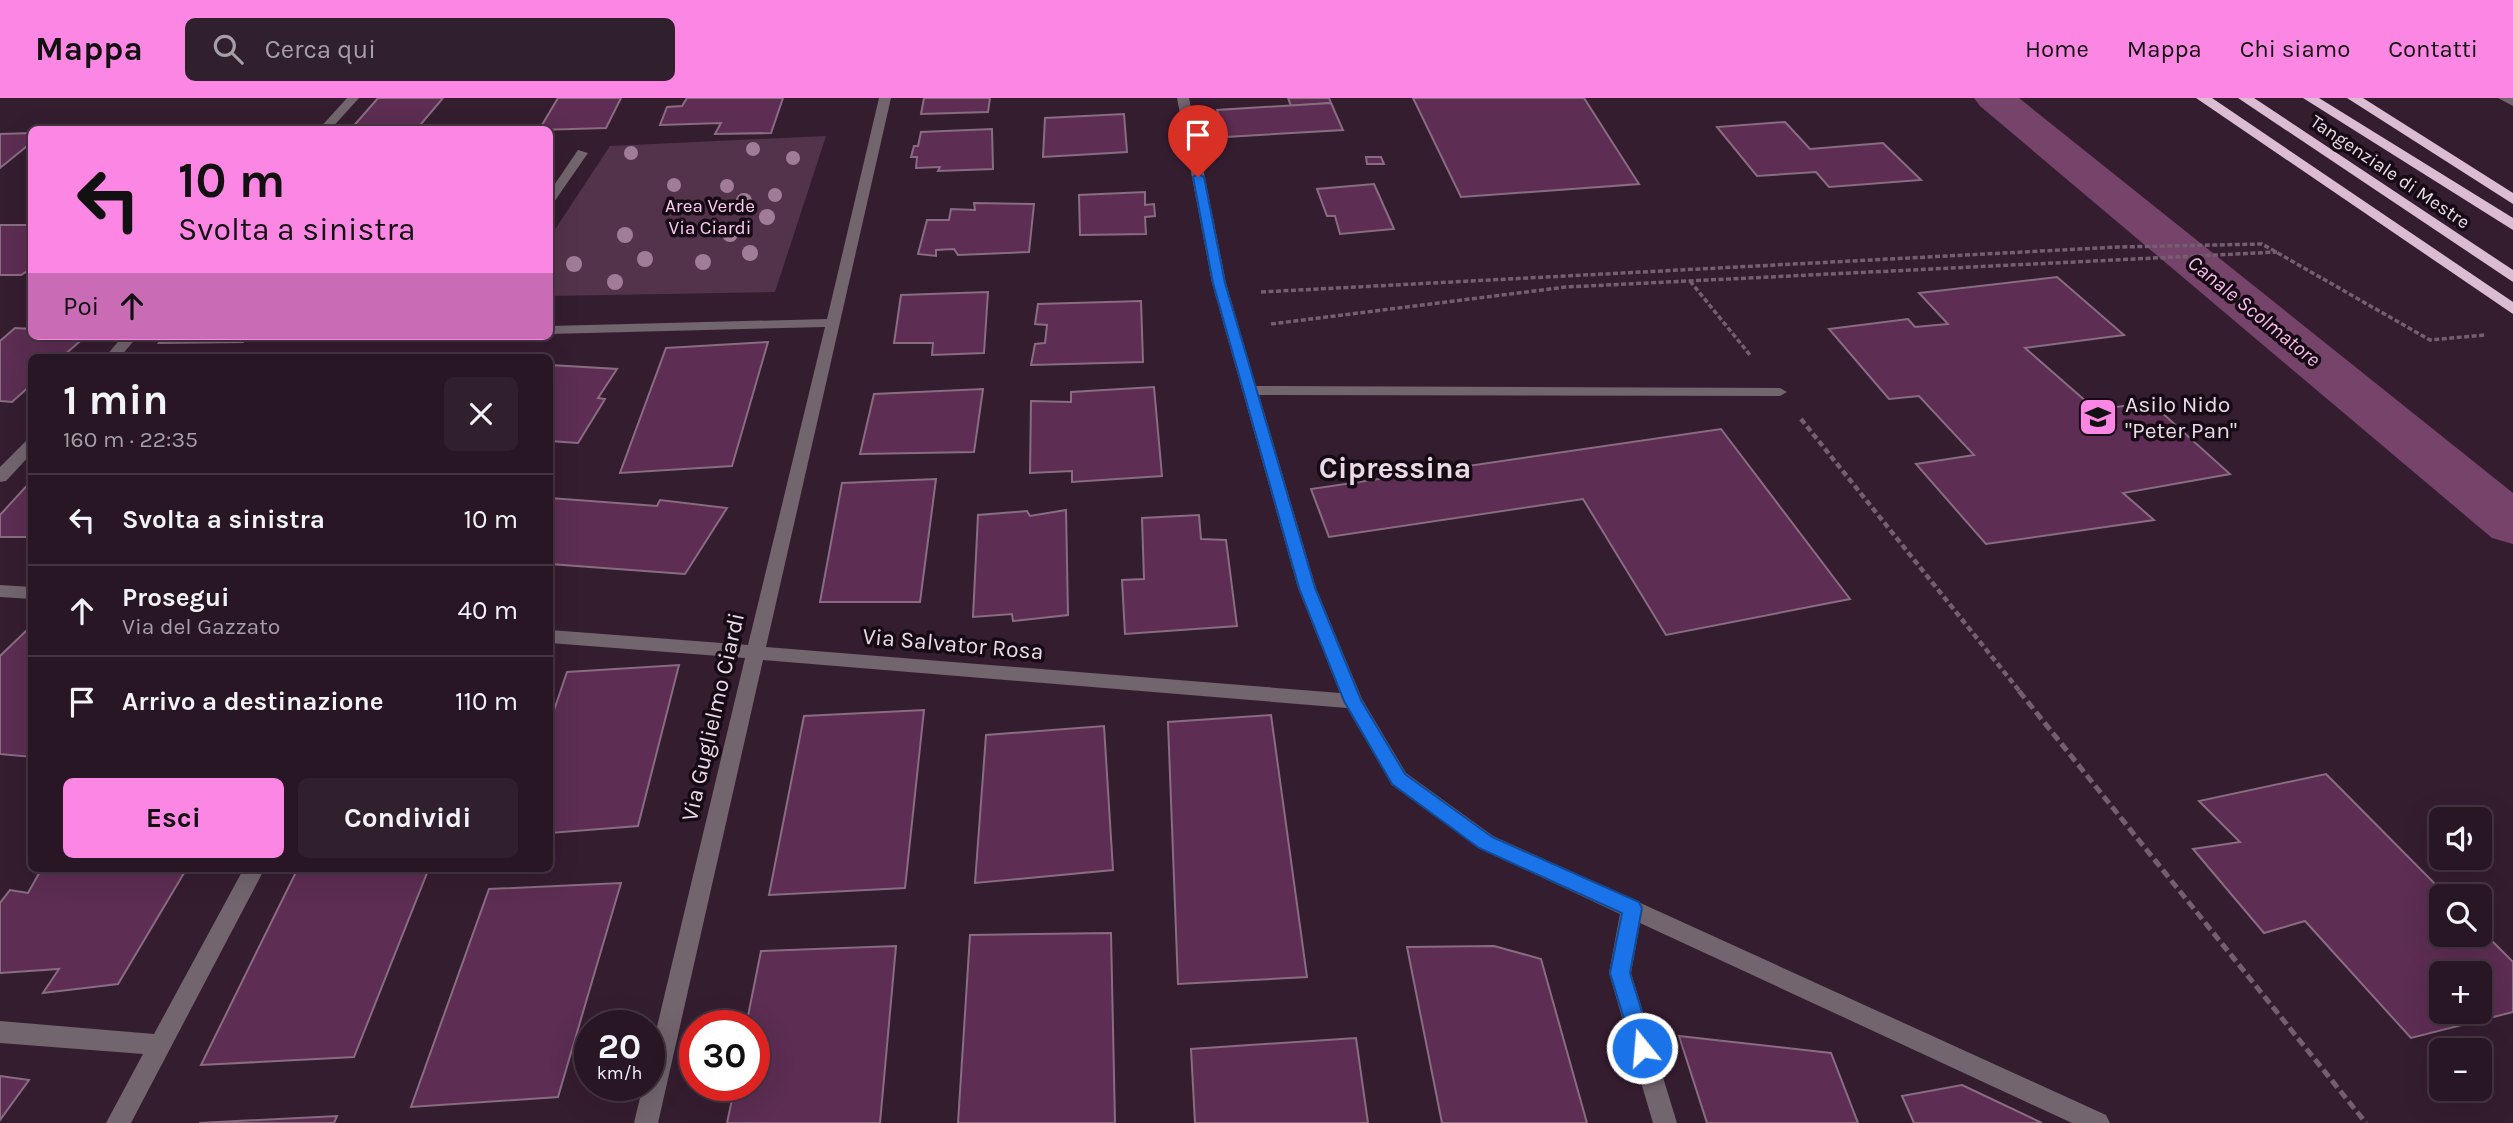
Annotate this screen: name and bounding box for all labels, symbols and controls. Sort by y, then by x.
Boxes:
search box [185,18,675,81]
text: Mappa [35,30,143,68]
icon: search [209,30,247,68]
text: Cerca qui [265,34,376,65]
text: Home [2025,35,2089,63]
text: Mappa [2127,35,2202,63]
text: Chi siamo [2240,35,2350,63]
text: Contatti [2388,35,2478,63]
pin [1168,105,1228,177]
street label: Tangenziale di Mestre [2306,110,2474,234]
icon: arrive [1179,116,1217,154]
text: 10 m [178,152,285,209]
icon: left [63,154,154,245]
park label: Area Verde Via Ciardi [665,195,755,239]
text: Svolta a sinistra [178,211,416,248]
water label: Canale Scolmatore [2183,250,2325,372]
icon: ahead [113,287,151,325]
text: Poi [63,291,99,322]
text: 1 min [63,375,168,425]
button: close [444,377,518,451]
place label: Asilo Nido "Peter Pan" [2125,391,2237,444]
school or university icon: Asilo Nido "Peter Pan" [2077,396,2119,438]
text: 160 m · 22:35 [63,426,198,453]
district label: Cipressina [1319,450,1471,486]
icon: left [63,501,101,539]
text: Svolta a sinistra [122,504,325,535]
text: 10 m [463,504,518,535]
text: Prosegui [122,582,229,613]
icon: ahead [63,592,101,630]
text: 40 m [458,595,518,626]
street label: Via Guglielmo Ciardi [676,610,750,824]
text: Via del Gazzato [122,613,280,640]
street label: Via Salvator Rosa [861,623,1045,665]
icon: arrive [63,683,101,721]
text: Arrivo a destinazione [122,686,384,717]
text: 110 m [455,686,518,717]
button: Esci [63,778,284,858]
button: Condividi [298,778,518,858]
map controls [2429,807,2492,1101]
button: sound [2429,807,2492,870]
button: search [2429,884,2492,947]
button: + [2429,961,2492,1024]
speed limit sign: 30 [679,1010,770,1101]
position arrow [1605,1011,1679,1085]
text: 20 [598,1026,641,1067]
button: − [2429,1038,2492,1101]
text: km/h [597,1062,642,1084]

